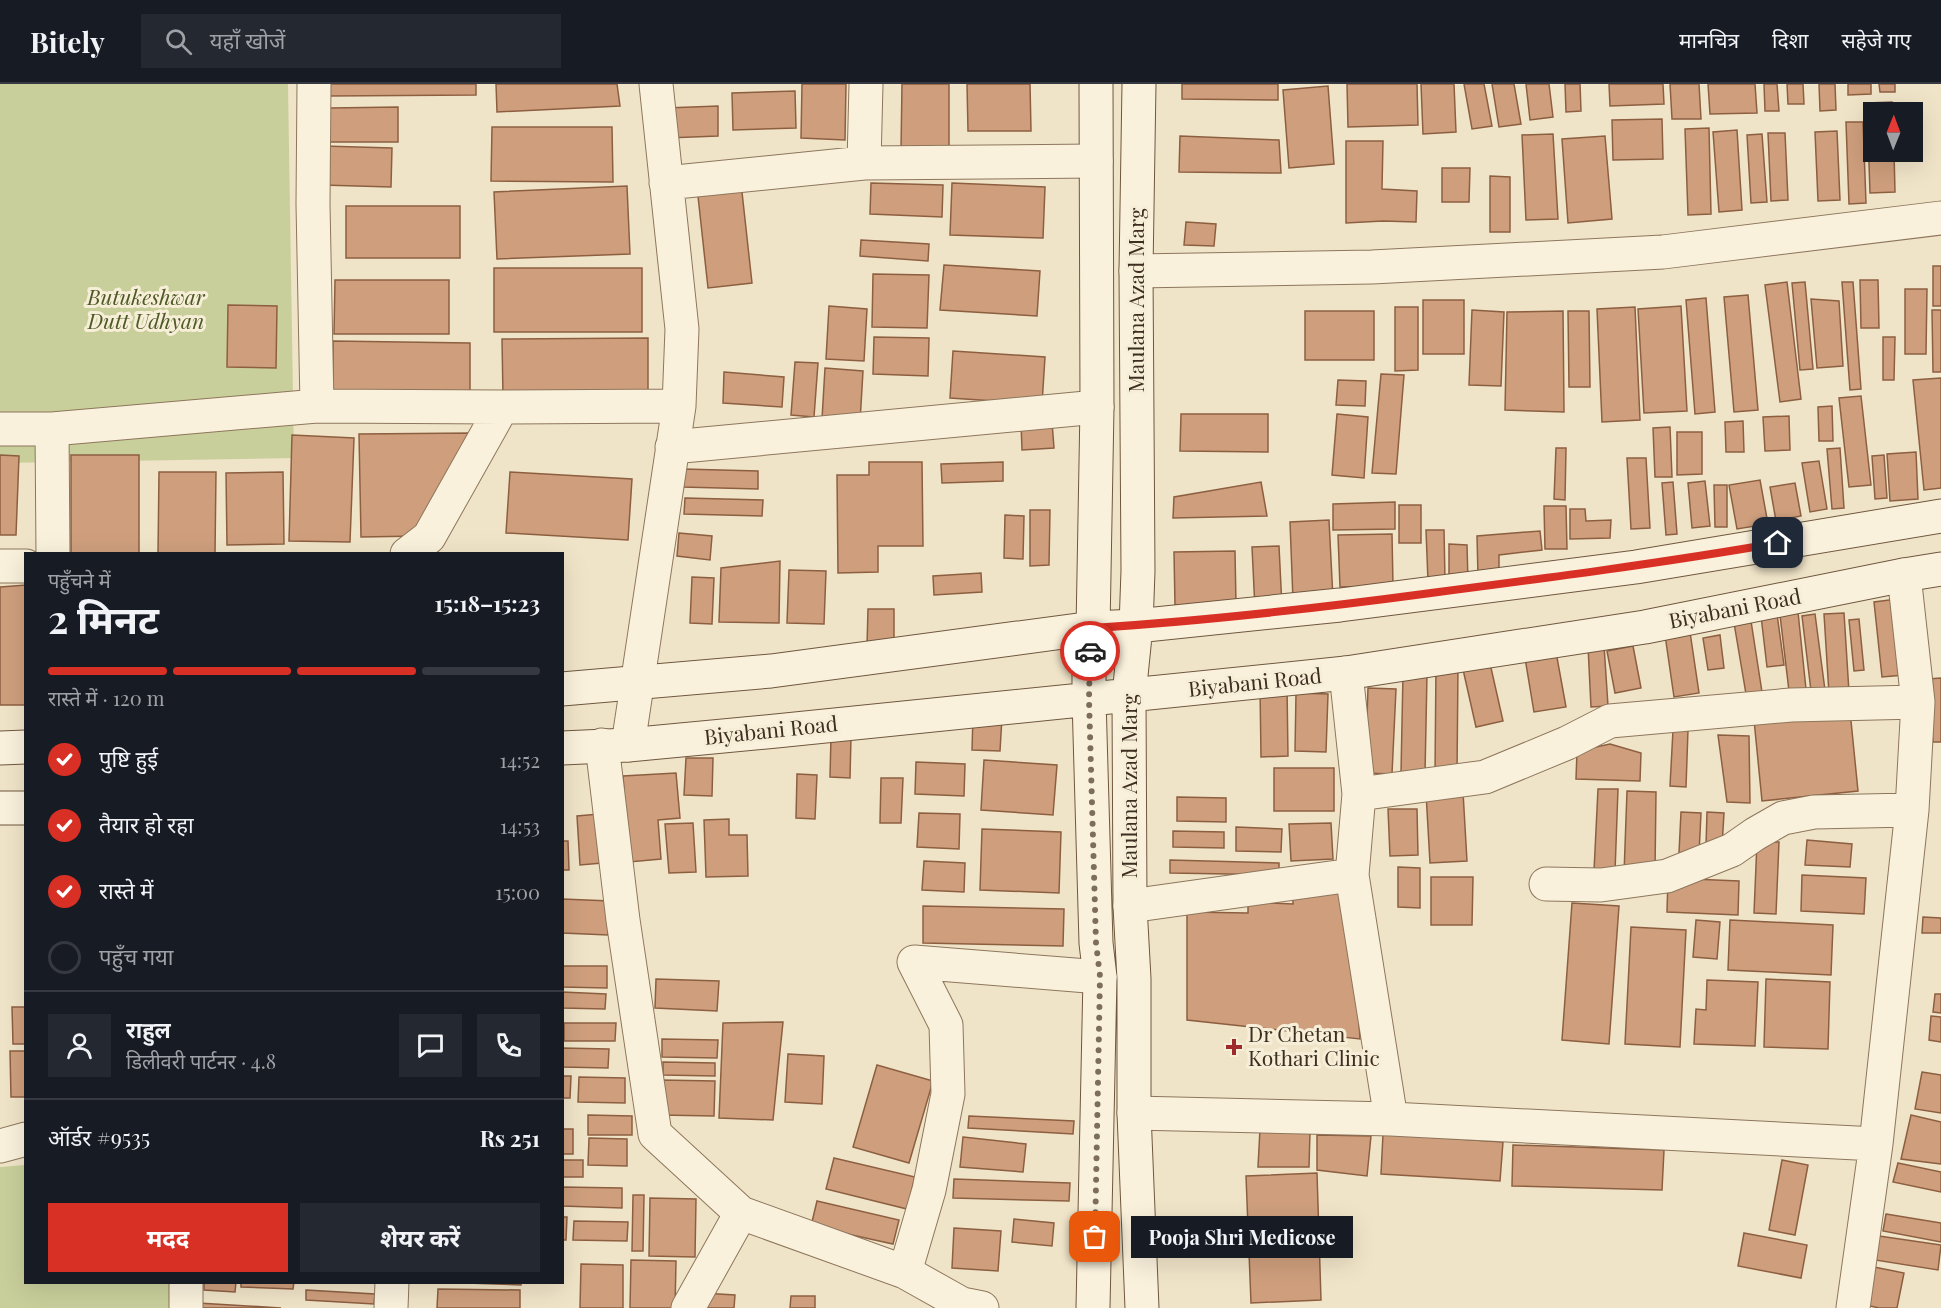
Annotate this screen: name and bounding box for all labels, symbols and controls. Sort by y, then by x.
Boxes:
search box [141,14,561,68]
text: Bitely [30,23,105,60]
icon: search [162,25,195,58]
text: यहाँ खोजें [210,25,285,55]
text: मानचित्र [1679,25,1739,53]
text: दिशा [1772,25,1808,53]
text: सहेजे गए [1841,25,1911,53]
north arrow [1863,102,1923,162]
map controls [1863,102,1923,162]
street label: Maulana Azad Marg [1121,208,1149,392]
park label: Butukeshwar Dutt Udhyan [86,282,206,334]
pin [1752,517,1803,568]
icon: home [1761,526,1794,559]
text: पहुँचने में [48,566,111,593]
street label: Biyabani Road [1666,581,1803,634]
text: 15:18–15:23 [435,588,540,618]
text: 2 मिनट [48,592,159,644]
courier [1060,621,1120,681]
icon: car [1074,635,1107,668]
street label: Biyabani Road [1187,660,1323,702]
text: रास्ते में · 120 m [48,684,164,711]
street label: Maulana Azad Marg [1114,694,1142,878]
street label: Biyabani Road [703,708,839,750]
icon: check [48,743,81,776]
text: पुष्टि हुई [99,743,158,773]
text: 14:52 [500,746,540,773]
icon: check [48,809,81,842]
text: तैयार हो रहा [99,809,194,839]
text: 14:53 [500,812,540,839]
icon: check [48,875,81,908]
text: रास्ते में [99,875,153,905]
text: 15:00 [495,878,540,905]
text: पहुँच गया [99,941,173,971]
button: person [48,1014,111,1077]
text: राहुल [126,1014,171,1044]
button: chat [399,1014,462,1077]
button: phone [477,1014,540,1077]
place label: Dr Chetan Kothari Clinic [1248,1019,1380,1071]
marker: Dr Chetan Kothari Clinic [1225,1038,1243,1056]
text: डिलीवरी पार्टनर · 4.8 [126,1047,276,1074]
text: ऑर्डर #9535 [48,1122,150,1152]
text: Rs 251 [480,1123,540,1153]
button: मदद [48,1203,288,1272]
button: शेयर करें [300,1203,540,1272]
pin [1069,1211,1120,1262]
callout: Pooja Shri Medicose [1131,1216,1353,1258]
icon: bag [1078,1220,1111,1253]
text: Pooja Shri Medicose [1148,1223,1336,1250]

